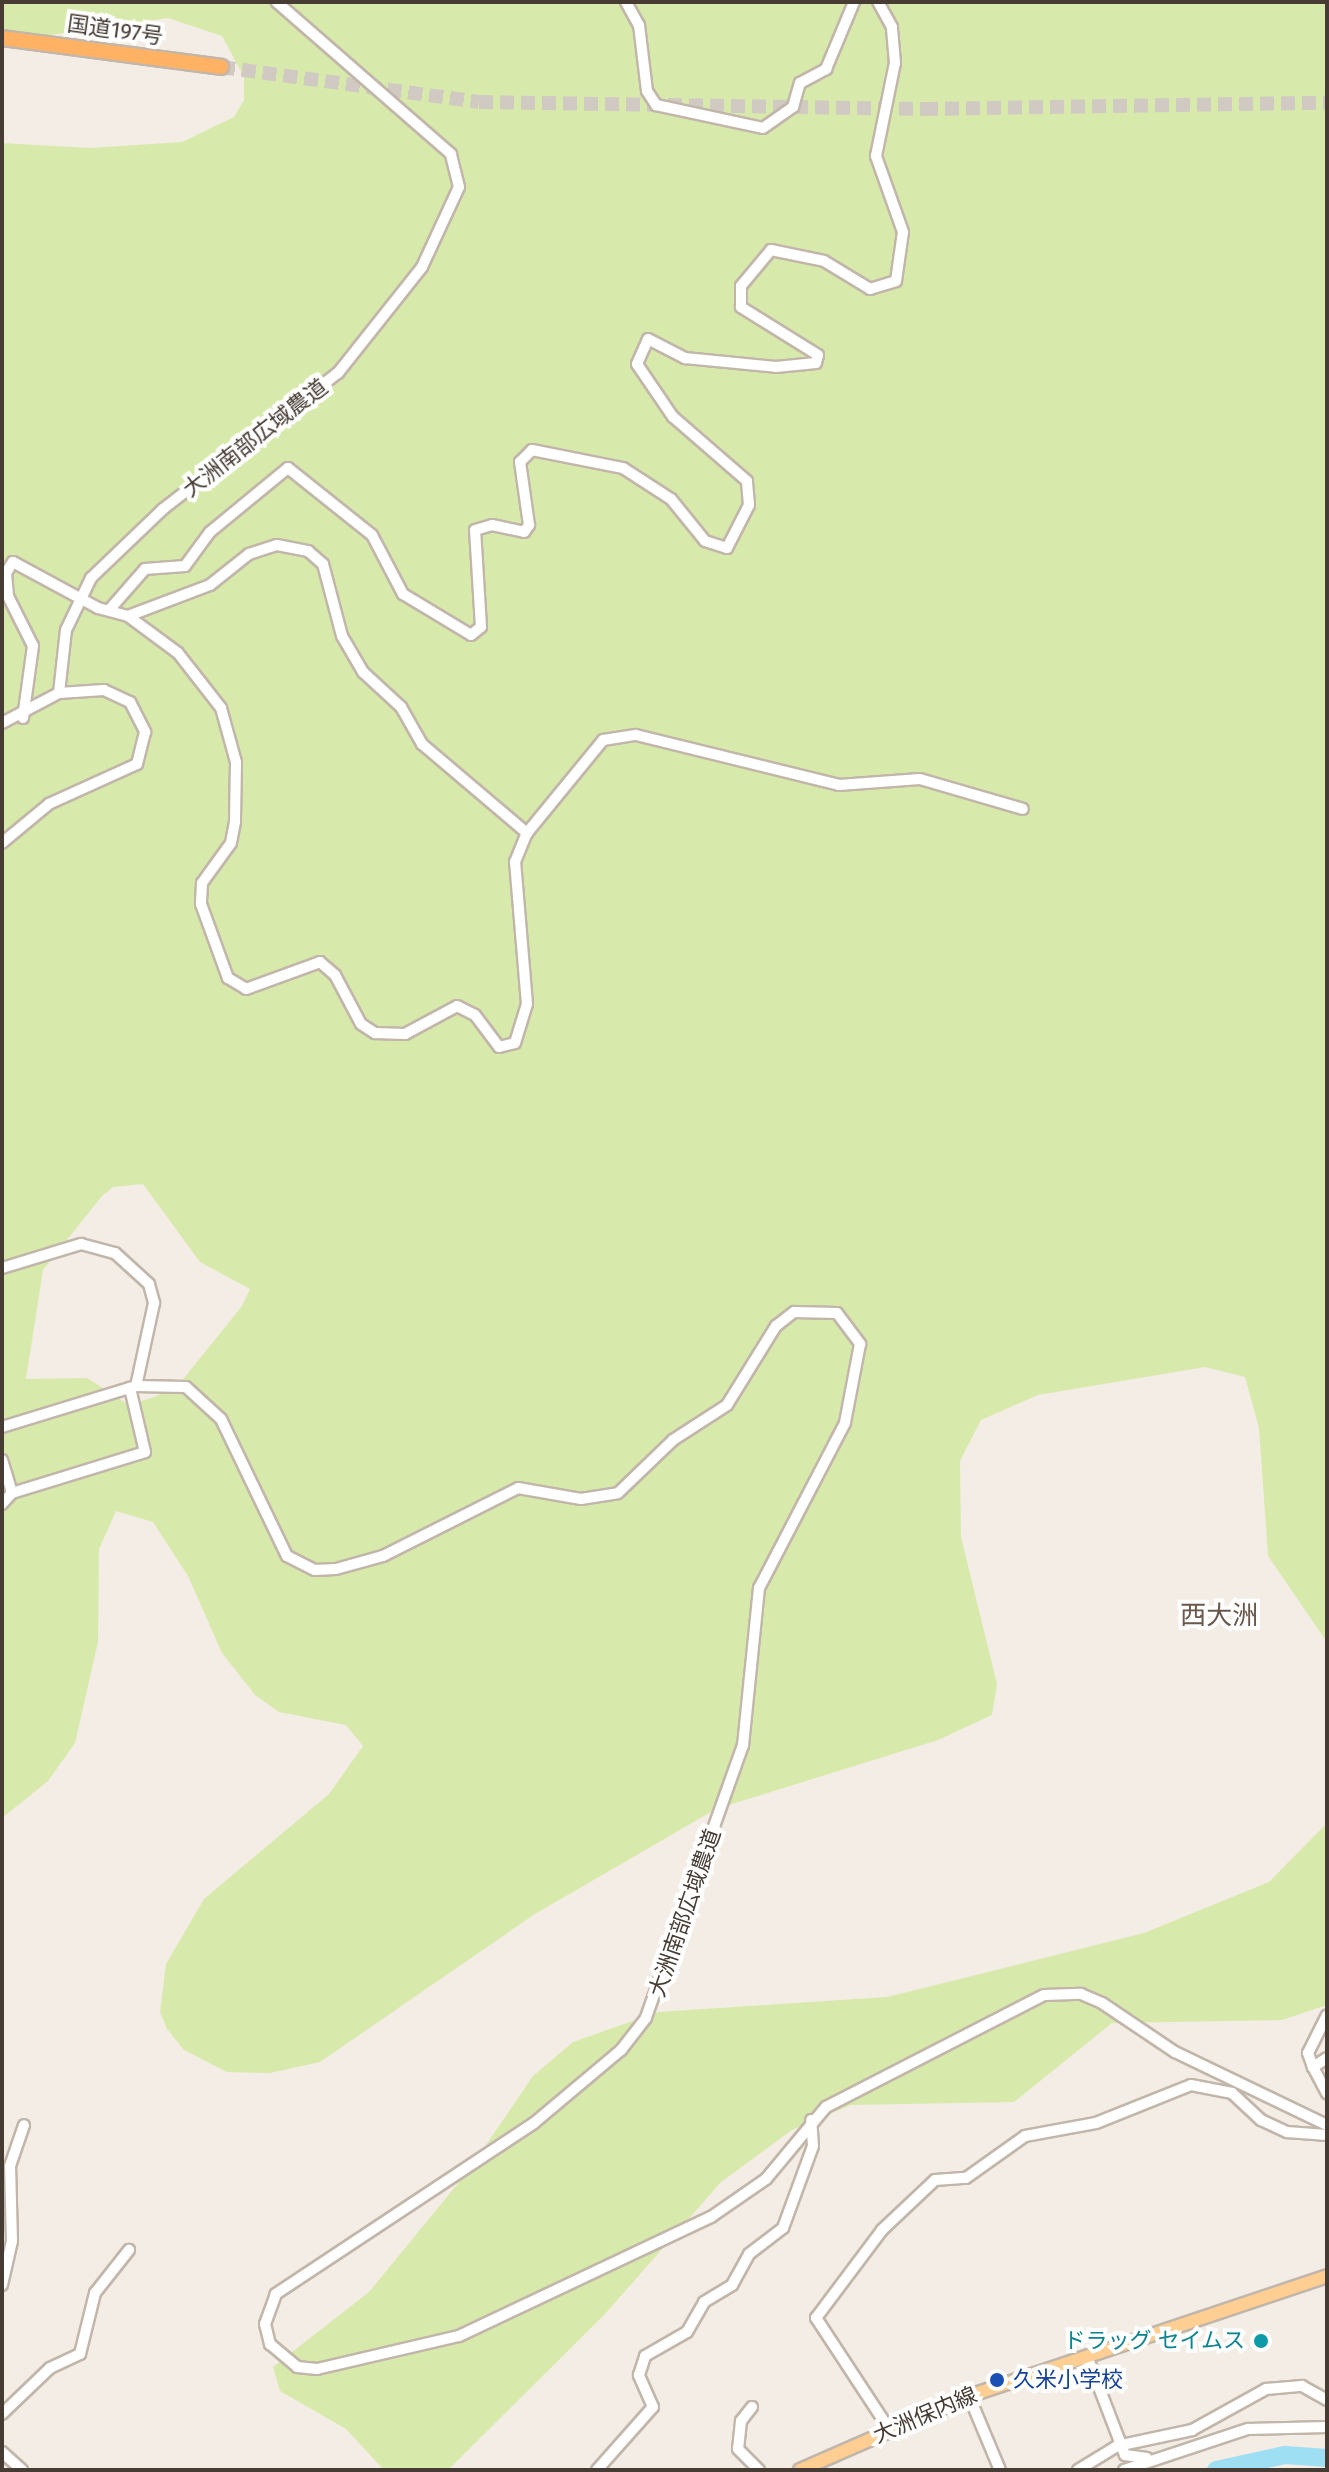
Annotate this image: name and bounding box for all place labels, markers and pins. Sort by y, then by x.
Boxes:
place label: ドラッグ セイムス [1063,2328,1245,2354]
marker: ドラッグ セイムス [1252,2332,1270,2350]
place label: 久米小学校 [1013,2367,1123,2393]
marker: 久米小学校 [988,2371,1006,2389]

